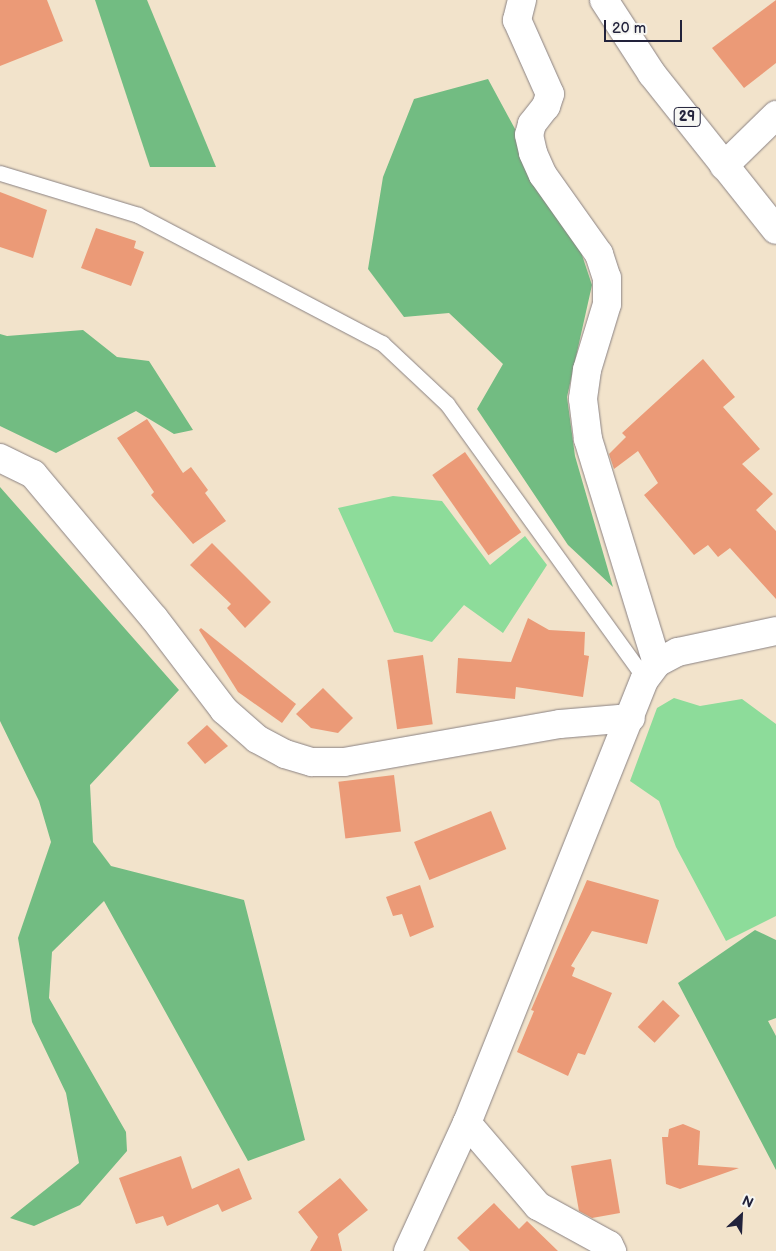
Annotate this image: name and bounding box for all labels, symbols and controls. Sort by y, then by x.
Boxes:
scale bar [606,10,684,42]
text: 20 m [612,19,646,38]
road number: 29 [673,105,701,128]
north arrow [716,1191,766,1241]
text: N [739,1192,756,1212]

